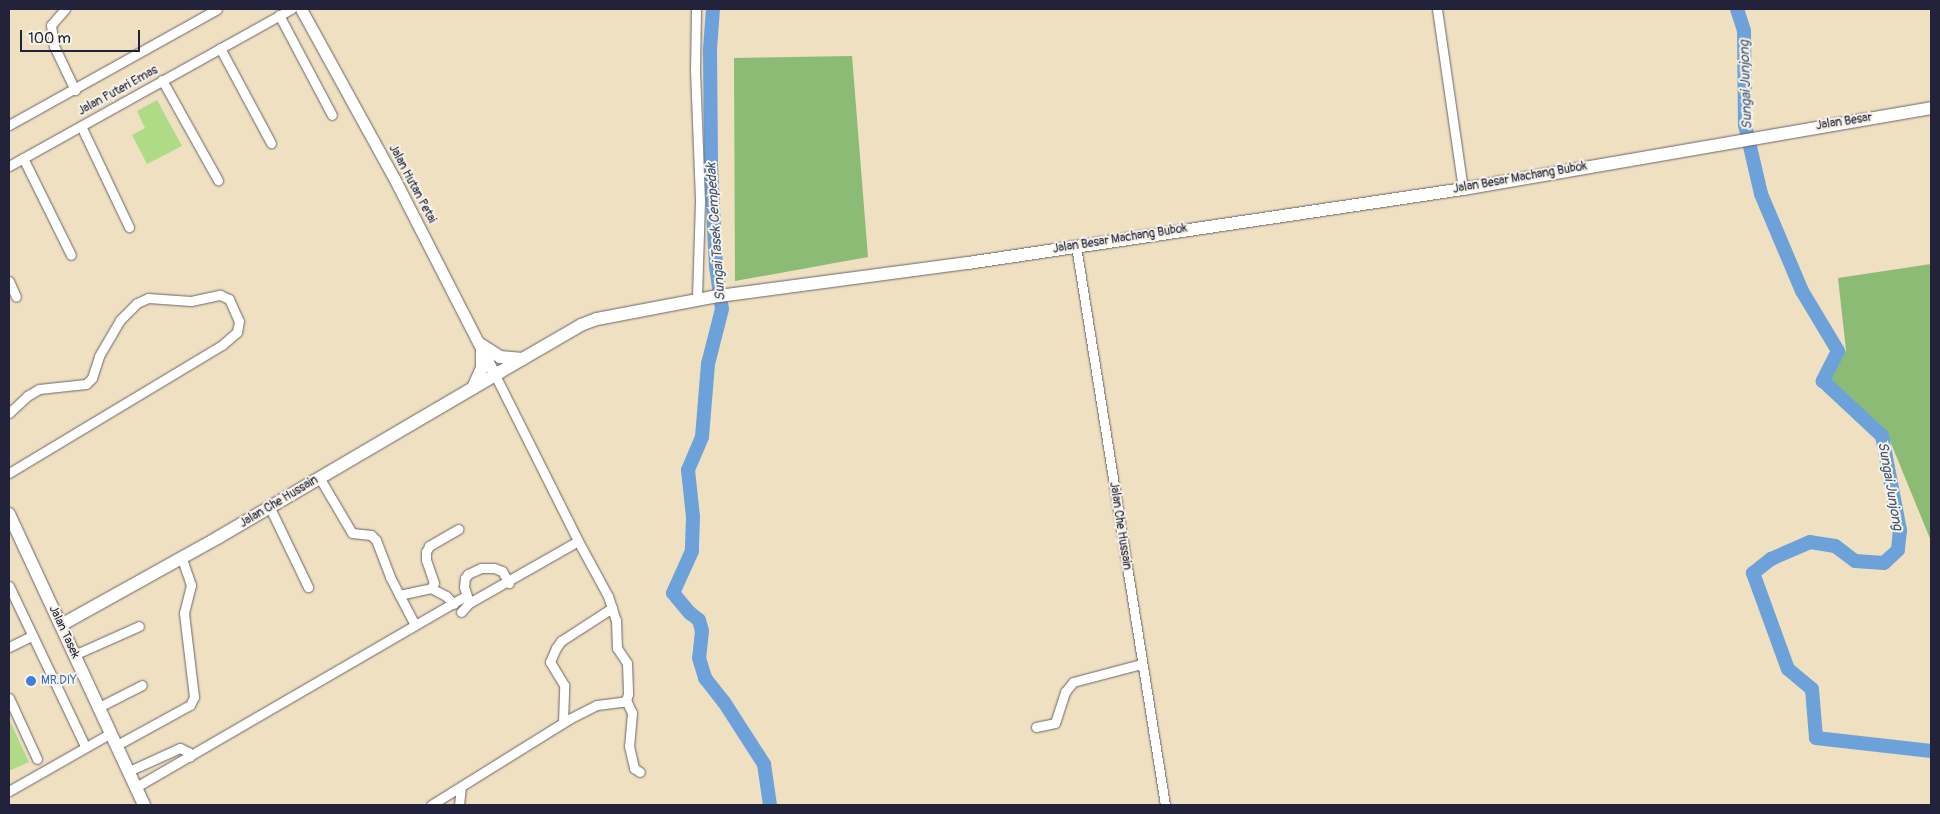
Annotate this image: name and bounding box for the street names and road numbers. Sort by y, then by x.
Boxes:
street label: Jalan Puteri Emas [76,63,160,119]
street label: Jalan Besar [1815,110,1873,134]
street label: Jalan Hutan Petai [385,142,439,226]
street label: Jalan Besar Machang Bubok [1452,159,1588,197]
street label: Jalan Besar Machang Bubok [1052,221,1188,257]
street label: Jalan Che Hussain [237,473,321,531]
street label: Jalan Che Hussain [1106,481,1134,571]
street label: Jalan Tasek [46,603,82,661]

